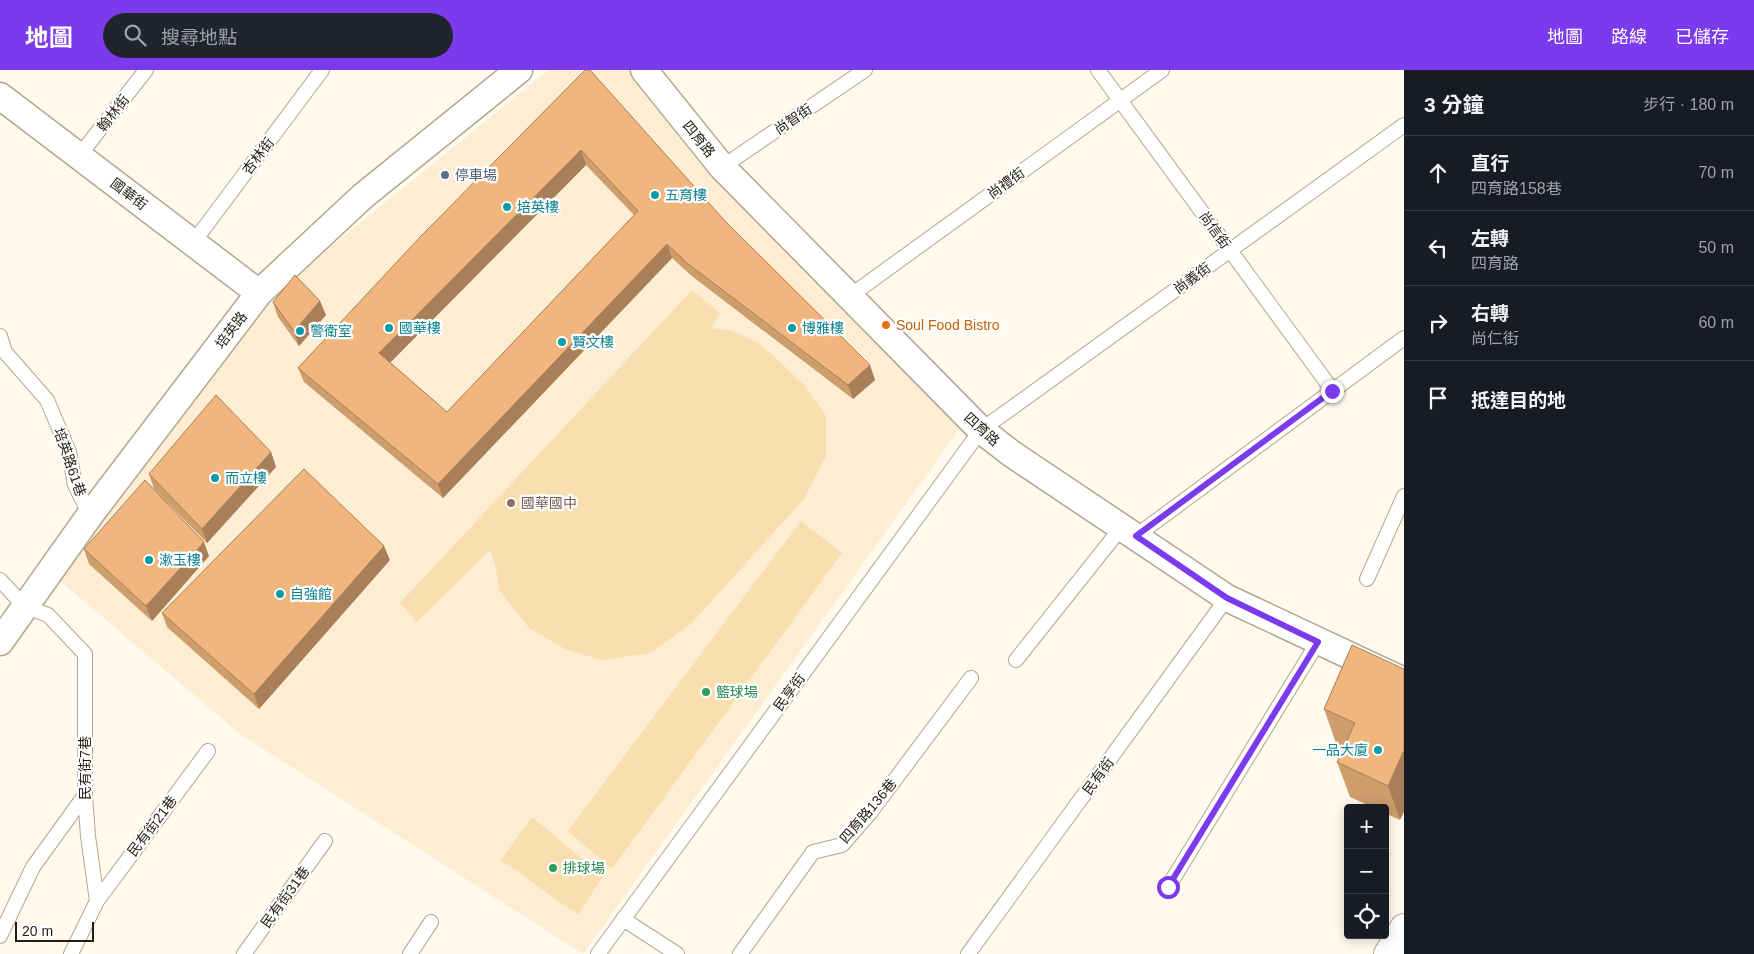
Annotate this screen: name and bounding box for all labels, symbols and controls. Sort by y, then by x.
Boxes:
search box [103,13,453,58]
icon: search [121,21,149,49]
text: 地圖 [25,24,73,51]
text: 搜尋地點 [161,27,237,48]
text: 地圖 [1547,27,1583,47]
text: 路線 [1611,27,1647,47]
text: 已儲存 [1675,27,1729,47]
street label: 翰林街 [94,92,132,134]
text: 3 分鐘 [1424,93,1484,116]
text: 步行 · 180 m [1643,96,1734,113]
street label: 尚智街 [771,101,815,137]
street label: 四育路 [680,118,718,160]
street label: 杏林街 [239,134,277,178]
text: 直行 [1471,153,1509,174]
icon: ahead [1424,159,1452,187]
street label: 尚禮街 [984,164,1028,202]
text: 70 m [1698,164,1734,181]
place label: 停車場 [455,167,497,183]
marker: 停車場 [439,169,451,181]
street label: 國華街 [107,175,151,213]
text: 四育路158巷 [1471,180,1562,197]
place label: 五育樓 [665,187,707,203]
marker: 五育樓 [649,189,661,201]
place label: 培英樓 [517,199,559,215]
marker: 培英樓 [501,201,513,213]
street label: 尚信街 [1196,208,1234,252]
text: 左轉 [1471,228,1509,249]
icon: left [1424,234,1452,262]
text: 50 m [1698,239,1734,256]
text: 四育路 [1471,255,1519,272]
street label: 尚義街 [1170,259,1214,297]
text: 右轉 [1471,303,1509,324]
street label: 培英路 [212,308,250,352]
icon: right [1424,309,1452,337]
text: 60 m [1698,314,1734,331]
place label: Soul Food Bistro [896,317,1000,333]
marker: Soul Food Bistro [880,319,892,331]
place label: 國華樓 [399,320,441,336]
place label: 博雅樓 [802,320,844,336]
marker: 國華樓 [383,322,395,334]
marker: 博雅樓 [786,322,798,334]
place label: 警衛室 [310,323,352,339]
marker: 警衛室 [294,325,306,337]
text: 尚仁街 [1471,330,1519,347]
place label: 賢文樓 [572,334,614,350]
marker: 賢文樓 [556,336,568,348]
route end [1321,380,1344,403]
icon: arrive [1424,384,1452,412]
text: 抵達目的地 [1471,390,1566,411]
street label: 四育路 [961,409,1003,449]
street label: 培英路61巷 [51,426,89,498]
place label: 而立樓 [225,470,267,486]
marker: 而立樓 [209,472,221,484]
place label: 國華國中 [521,495,577,511]
marker: 國華國中 [505,497,517,509]
place label: 漱玉樓 [159,552,201,568]
marker: 漱玉樓 [143,554,155,566]
place label: 自強館 [290,586,332,602]
marker: 自強館 [274,588,286,600]
street label: 民享街 [770,670,808,714]
place label: 籃球場 [716,684,758,700]
marker: 籃球場 [700,686,712,698]
street label: 民有街7巷 [77,736,93,800]
place label: 一品大廈 [1312,742,1368,758]
marker: 一品大廈 [1372,744,1384,756]
street label: 民有街 [1079,754,1117,798]
street label: 四育路136巷 [836,775,900,847]
street label: 民有街21巷 [124,793,180,859]
map controls [1344,804,1389,939]
button: + [1344,804,1389,849]
button: − [1344,849,1389,894]
place label: 排球場 [563,860,605,876]
marker: 排球場 [547,862,559,874]
street label: 民有街31巷 [257,863,313,931]
route start [1157,876,1180,899]
button: locate [1344,894,1389,939]
scale bar [15,919,94,942]
text: 20 m [22,923,53,939]

